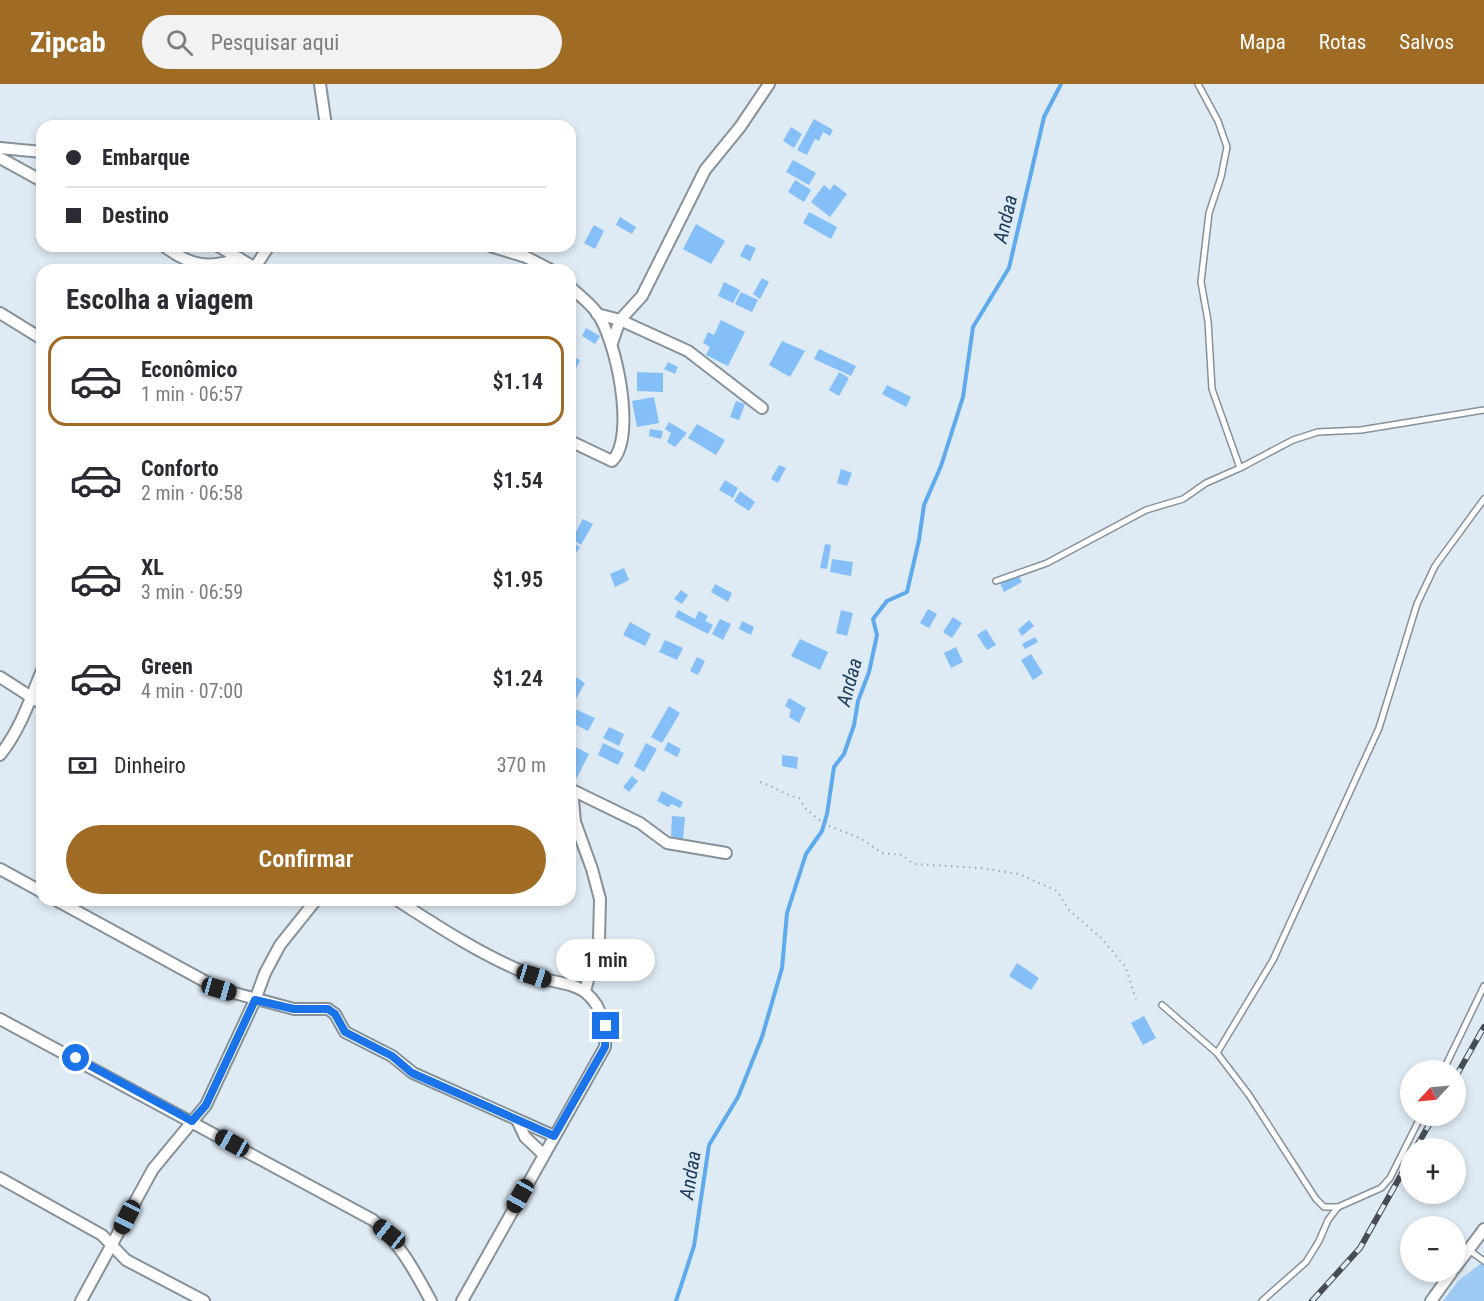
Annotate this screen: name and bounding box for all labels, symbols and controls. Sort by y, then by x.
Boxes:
search box [142,15,562,69]
text: Zipcab [30,26,106,59]
icon: search [163,26,196,59]
text: Pesquisar aqui [211,30,339,55]
text: Mapa [1239,30,1286,54]
text: Rotas [1319,30,1366,54]
text: Salvos [1399,30,1454,54]
text: Embarque [102,145,190,170]
water label: Andaa [988,193,1022,246]
text: Destino [102,203,169,228]
text: Escolha a viagem [66,284,254,316]
icon: car [69,354,123,408]
text: Econômico [141,357,237,382]
text: $1.14 [492,369,543,394]
text: 1 min · 06:57 [141,382,243,406]
icon: car [69,453,123,507]
text: Conforto [141,456,219,481]
text: $1.54 [492,468,543,493]
text: 2 min · 06:58 [141,481,243,505]
icon: car [69,552,123,606]
text: XL [141,555,164,580]
text: $1.95 [492,567,543,592]
text: 3 min · 06:59 [141,580,243,604]
icon: car [69,651,123,705]
text: Green [141,654,193,679]
water label: Andaa [831,655,867,710]
text: $1.24 [492,666,543,691]
text: 4 min · 07:00 [141,679,243,703]
icon: cash [66,749,99,782]
text: Dinheiro [114,753,186,778]
text: 370 m [497,753,546,777]
button: Confirmar [66,825,546,894]
callout: 1 min [556,939,656,981]
text: 1 min [583,948,628,972]
car [514,962,554,990]
car [199,975,239,1003]
route end [592,1012,619,1039]
route start [62,1044,89,1071]
north arrow [1400,1060,1466,1126]
map controls [1400,1060,1466,1282]
car [212,1126,252,1160]
button: + [1400,1138,1466,1204]
water label: Andaa [674,1149,706,1202]
car [503,1176,537,1216]
car [111,1197,143,1237]
car [369,1216,409,1252]
button: − [1400,1216,1466,1282]

